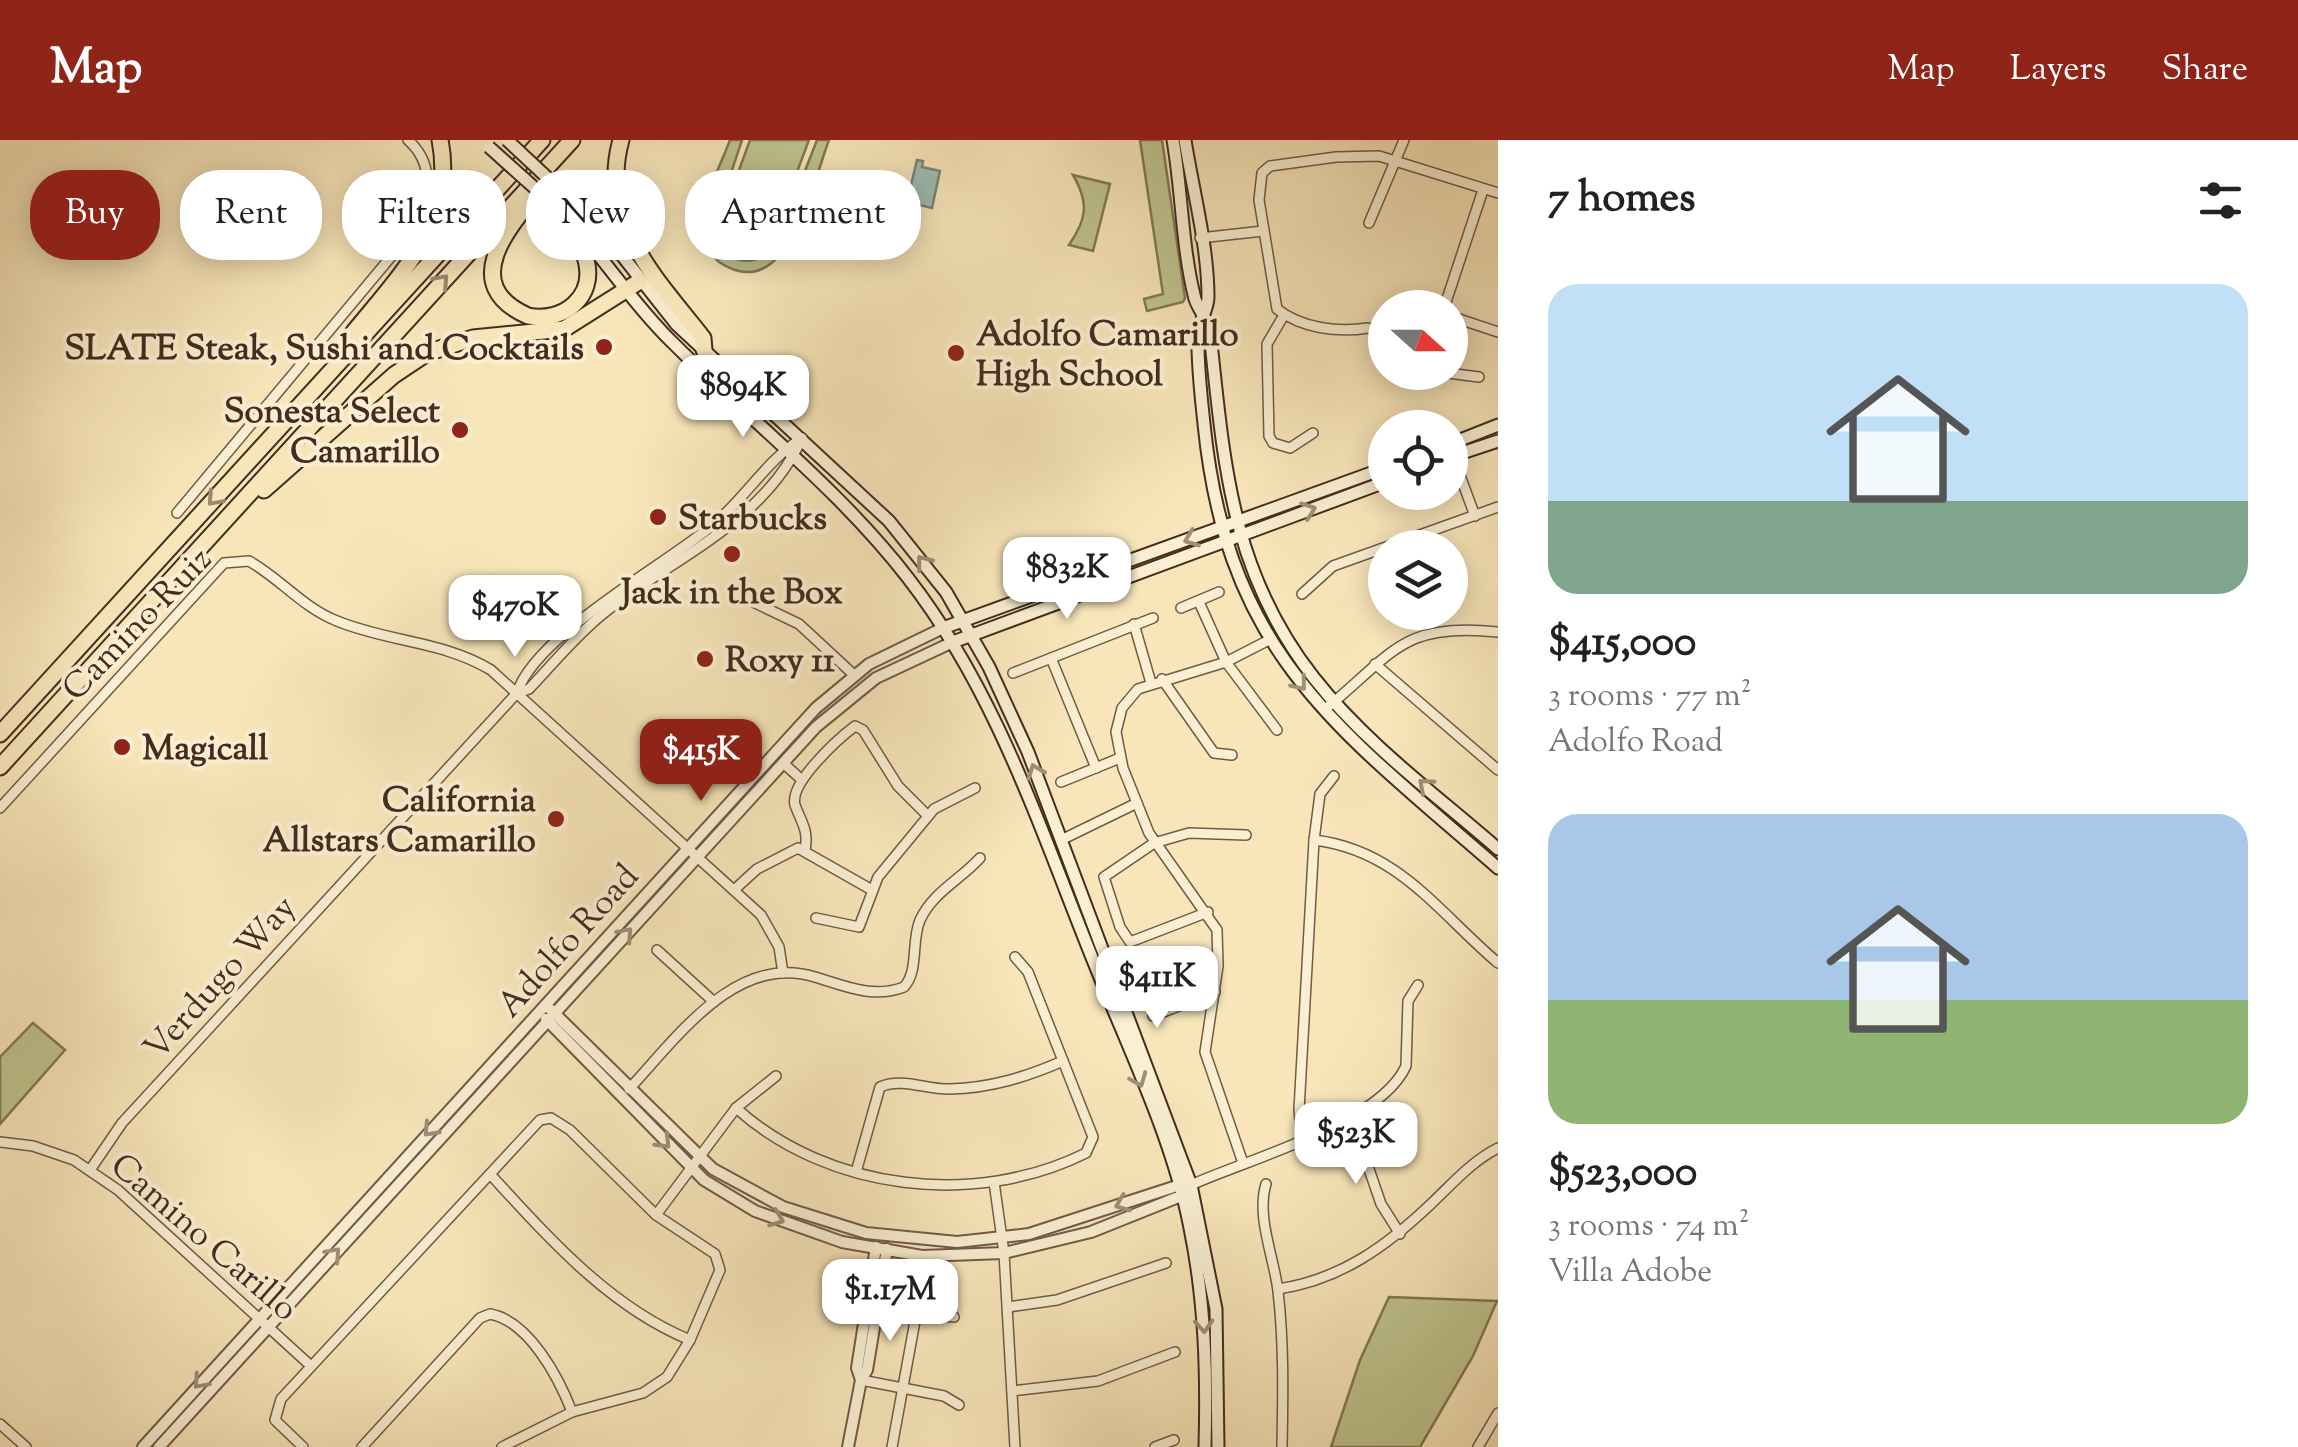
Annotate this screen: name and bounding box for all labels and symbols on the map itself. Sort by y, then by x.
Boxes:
one-way arrow [431,274,449,293]
north arrow [1368,290,1468,390]
place label: Adolfo Camarillo High School [976,311,1239,402]
place label: SLATE Steak, Sushi and Cocktails [64,325,584,376]
marker: SLATE Steak, Sushi and Cocktails [593,336,615,358]
marker: Adolfo Camarillo High School [945,342,967,364]
pin: $894K [673,355,813,440]
place label: Sonesta Select Camarillo [224,388,440,479]
marker: Sonesta Select Camarillo [449,419,471,441]
one-way arrow [208,487,226,506]
place label: Starbucks [678,495,827,546]
one-way arrow [1300,501,1317,522]
marker: Starbucks [647,506,669,528]
one-way arrow [1183,528,1200,548]
street label: Camino Ruiz [52,537,225,714]
pin: $832K [997,537,1137,622]
marker: Jack in the Box [721,543,743,565]
one-way arrow [917,555,934,573]
place label: Jack in the Box [618,569,843,620]
pin: $470K [445,575,585,660]
place label: Roxy 11 [725,637,835,688]
marker: Roxy 11 [694,648,716,670]
one-way arrow [1289,672,1306,690]
pin: $415K [631,719,771,804]
place label: Magicall [142,725,268,776]
marker: Magicall [111,736,133,758]
one-way arrow [1026,763,1047,780]
place label: California Allstars Camarillo [263,777,536,868]
one-way arrow [1418,779,1437,797]
marker: California Allstars Camarillo [545,808,567,830]
street label: Adolfo Road [487,854,653,1031]
street label: Verdugo Way [133,885,310,1073]
one-way arrow [614,927,632,946]
pin: $411K [1087,946,1227,1031]
one-way arrow [1128,1071,1148,1088]
pin: $523K [1286,1102,1426,1187]
one-way arrow [424,1118,442,1137]
one-way arrow [653,1131,671,1149]
street label: Camino Carillo [98,1142,308,1335]
one-way arrow [1114,1192,1132,1212]
one-way arrow [768,1208,785,1228]
one-way arrow [322,1247,340,1266]
pin: $1.17M [809,1259,971,1344]
one-way arrow [1192,1319,1214,1335]
one-way arrow [193,1370,211,1388]

